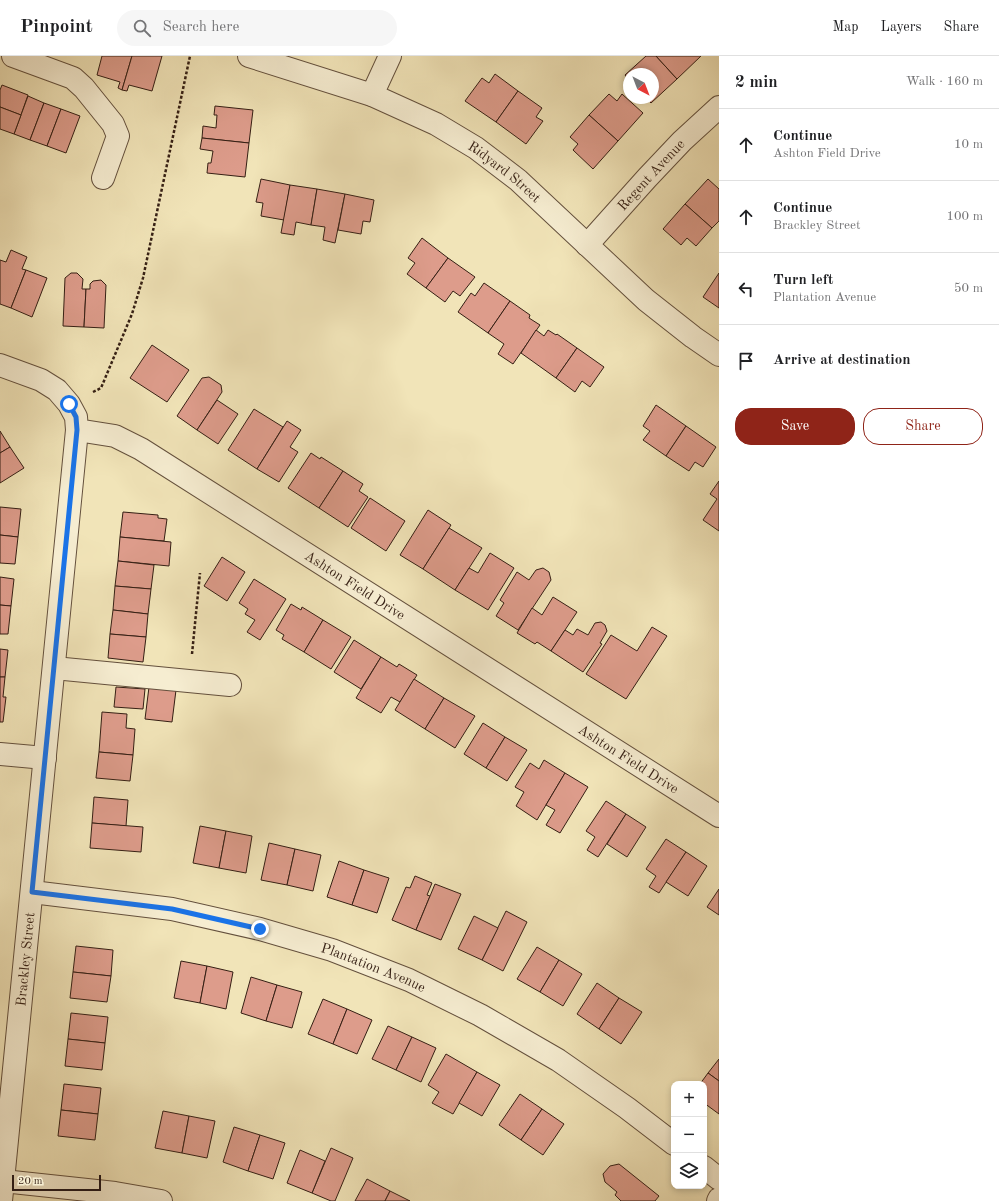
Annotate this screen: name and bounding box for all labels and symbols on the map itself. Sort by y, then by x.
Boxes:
north arrow [623,68,659,104]
street label: Regent Avenue [615,137,688,214]
street label: Ridyard Street [465,139,543,206]
route start [60,395,78,413]
street label: Ashton Field Drive [302,549,407,623]
street label: Ashton Field Drive [575,722,681,797]
street label: Brackley Street [14,911,37,1007]
route end [251,920,269,938]
street label: Plantation Avenue [319,941,428,995]
scale bar [12,1173,101,1192]

